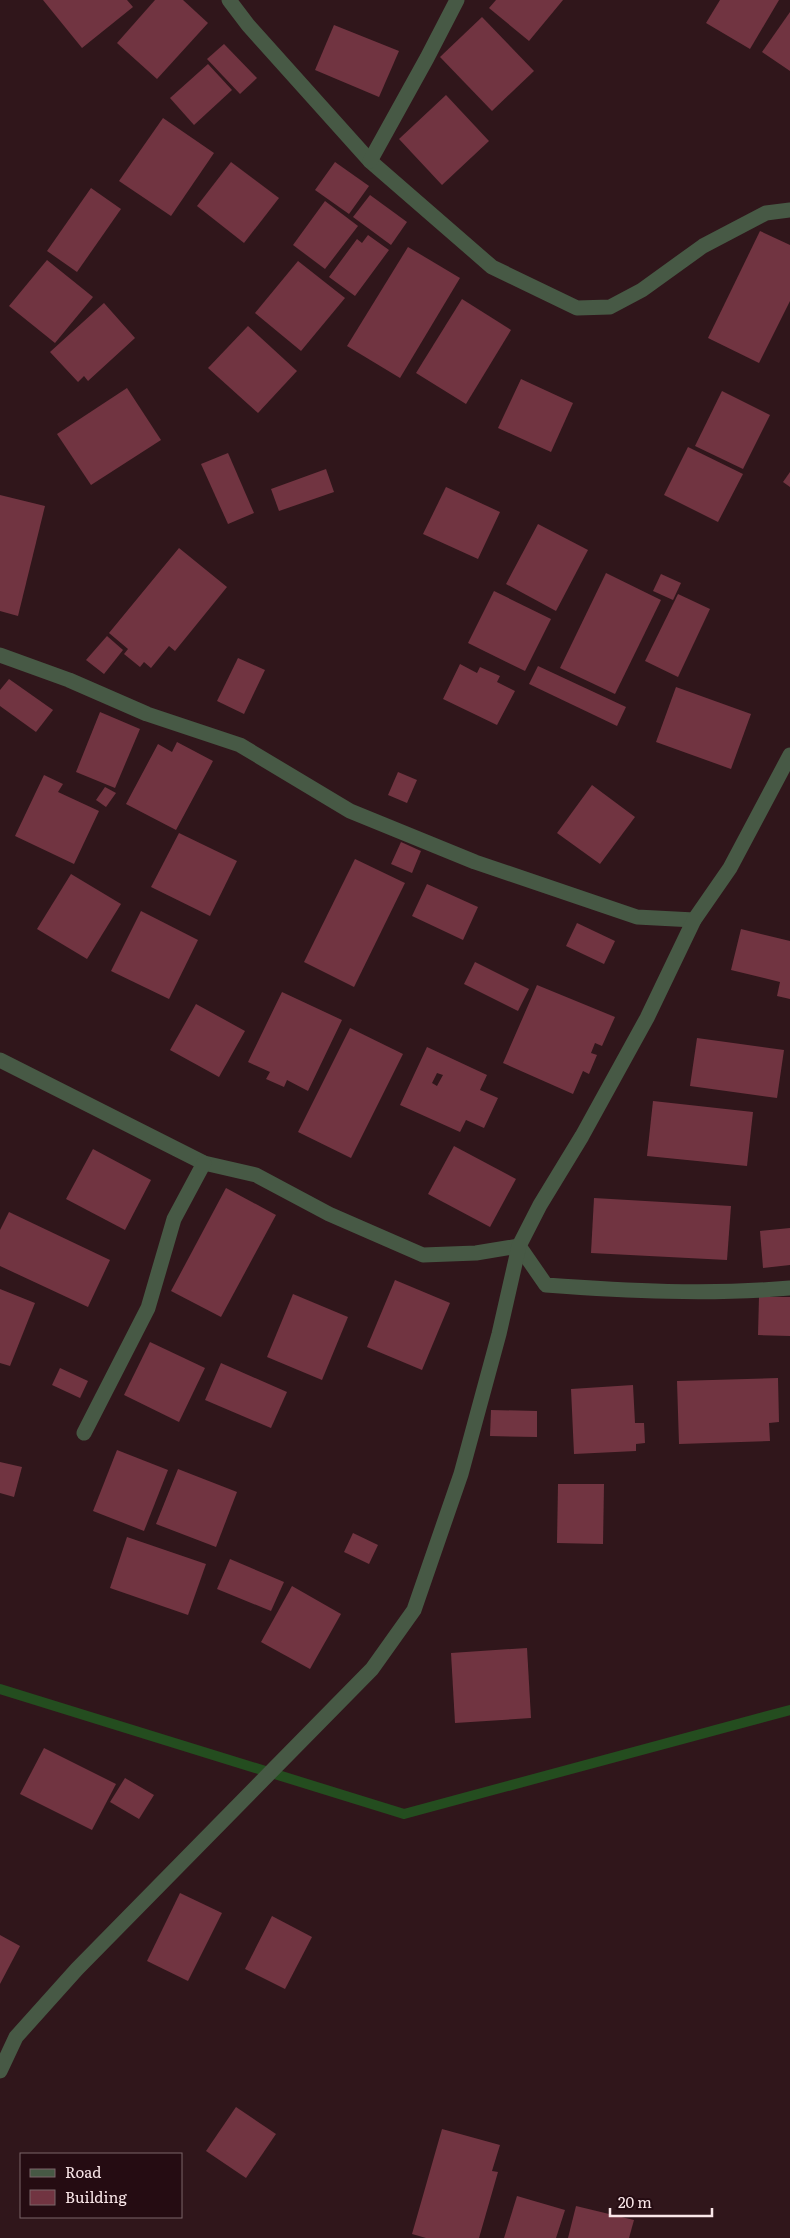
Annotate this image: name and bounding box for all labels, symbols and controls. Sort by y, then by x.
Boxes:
legend [20,2153,182,2218]
text: Road [65,2160,101,2183]
text: Building [65,2185,127,2208]
scale bar [610,2186,712,2218]
text: 20 m [618,2190,652,2213]

